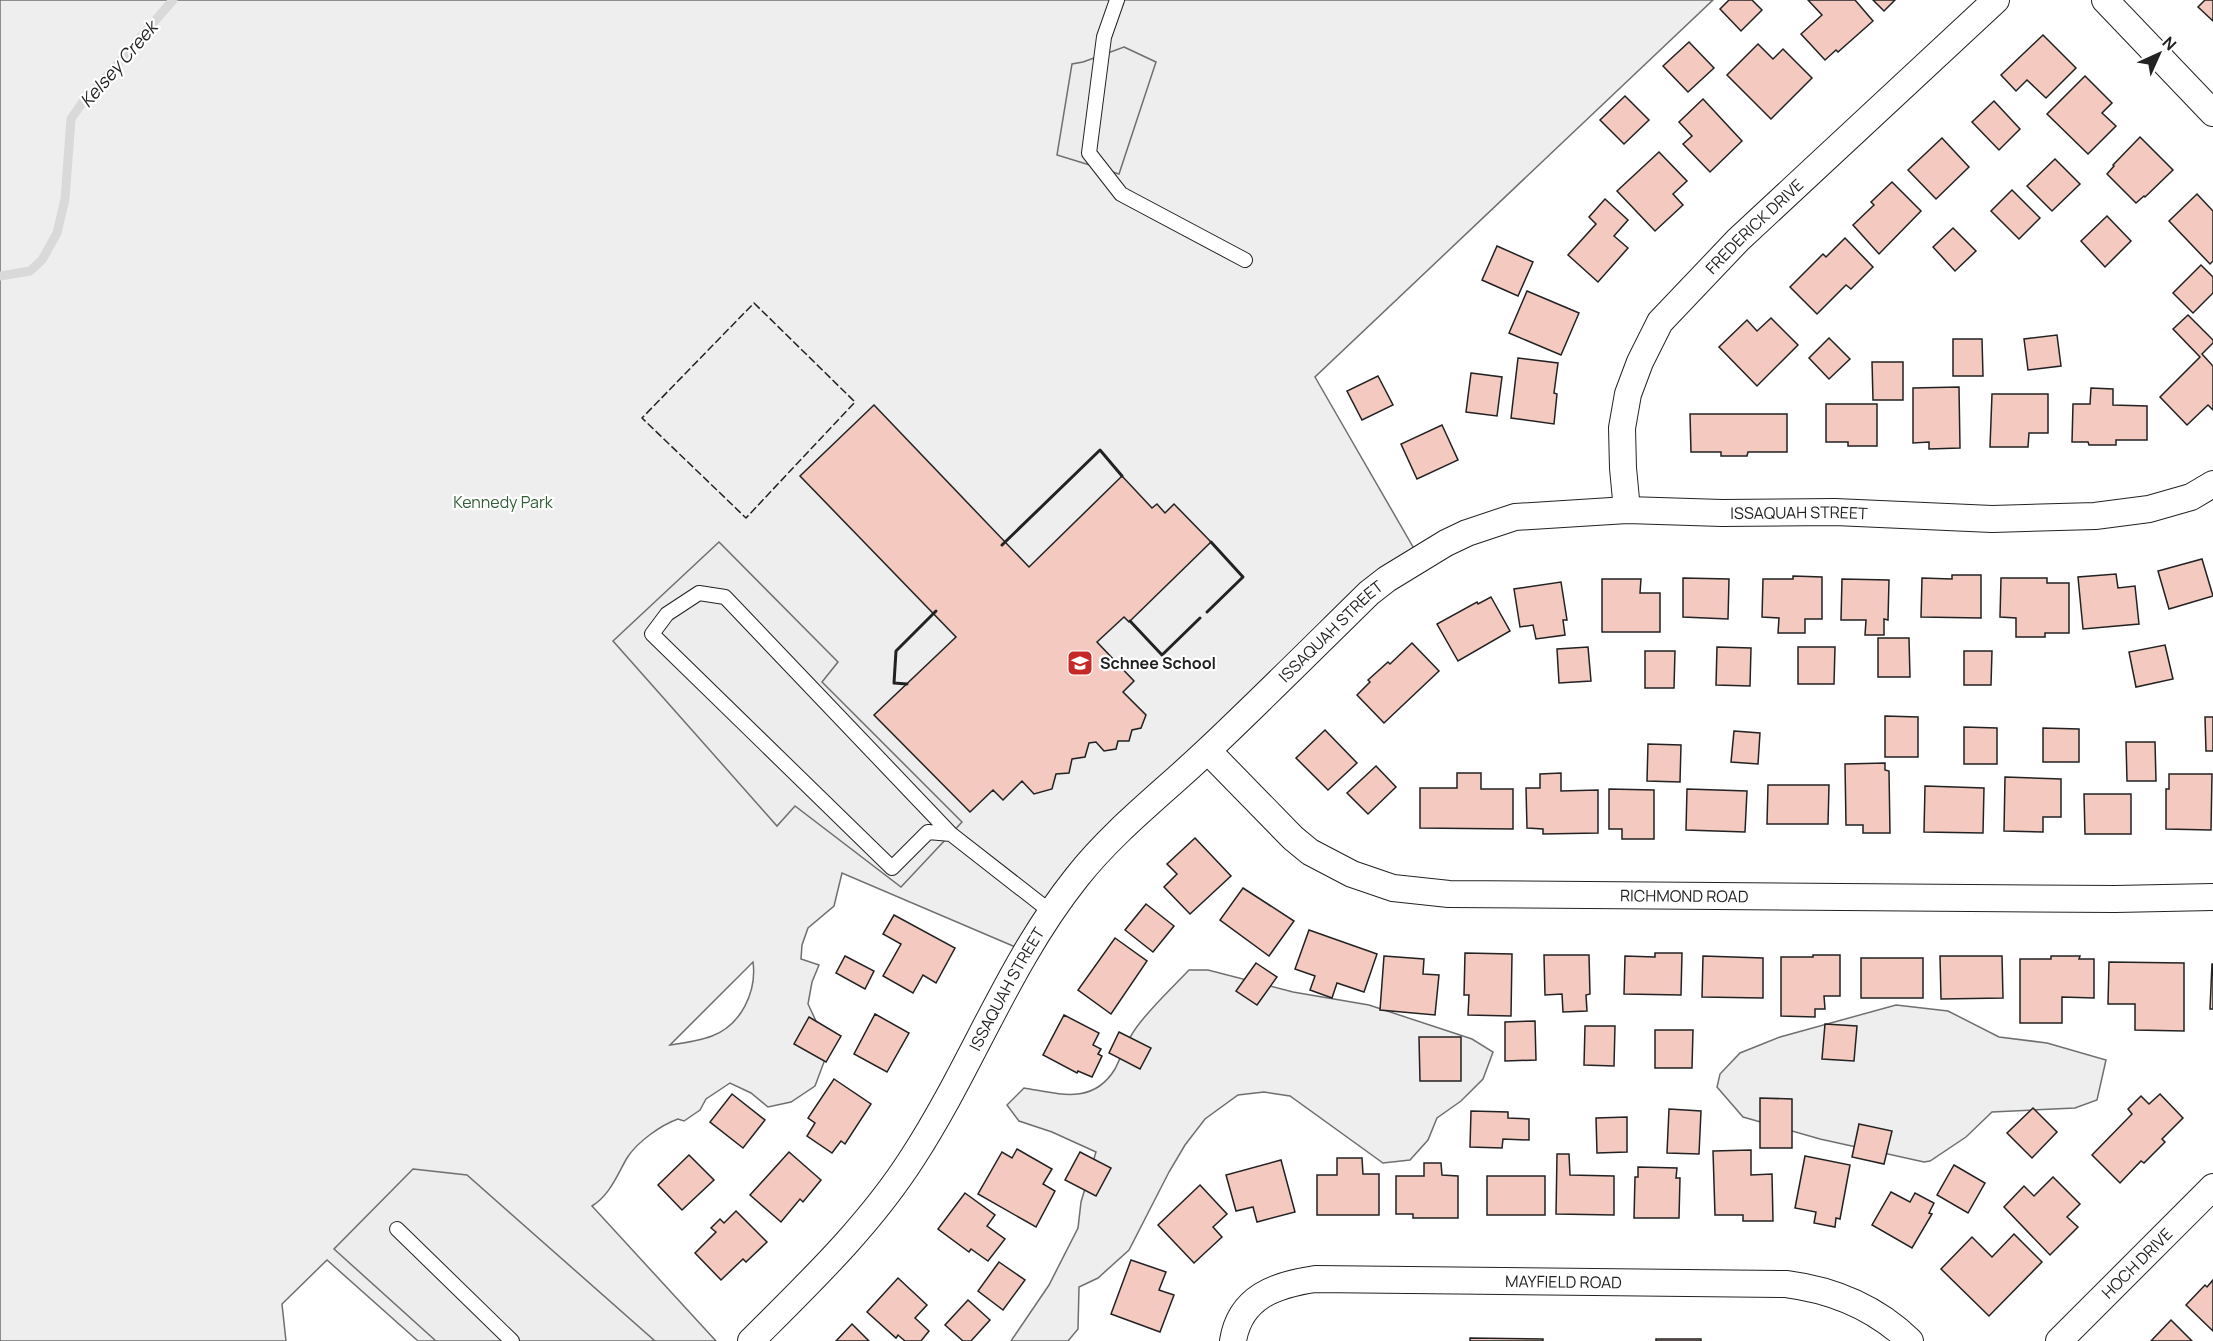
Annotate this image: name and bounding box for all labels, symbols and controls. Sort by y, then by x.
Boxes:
water label: Kelsey Creek [74,14,164,112]
north arrow [2129,24,2189,84]
text: N [2158,32,2181,55]
street label: FREDERICK DRIVE [1700,174,1808,279]
park label: Kennedy Park [453,491,554,513]
street label: ISSAQUAH STREET [1730,501,1869,524]
street label: ISSAQUAH STREET [1274,575,1388,687]
school or university icon: Schnee School [1065,648,1095,678]
place label: Schnee School [1100,652,1216,674]
street label: RICHMOND ROAD [1620,884,1749,907]
street label: ISSAQUAH STREET [964,923,1050,1054]
street label: HOCH DRIVE [2097,1223,2177,1303]
street label: MAYFIELD ROAD [1505,1270,1622,1293]

